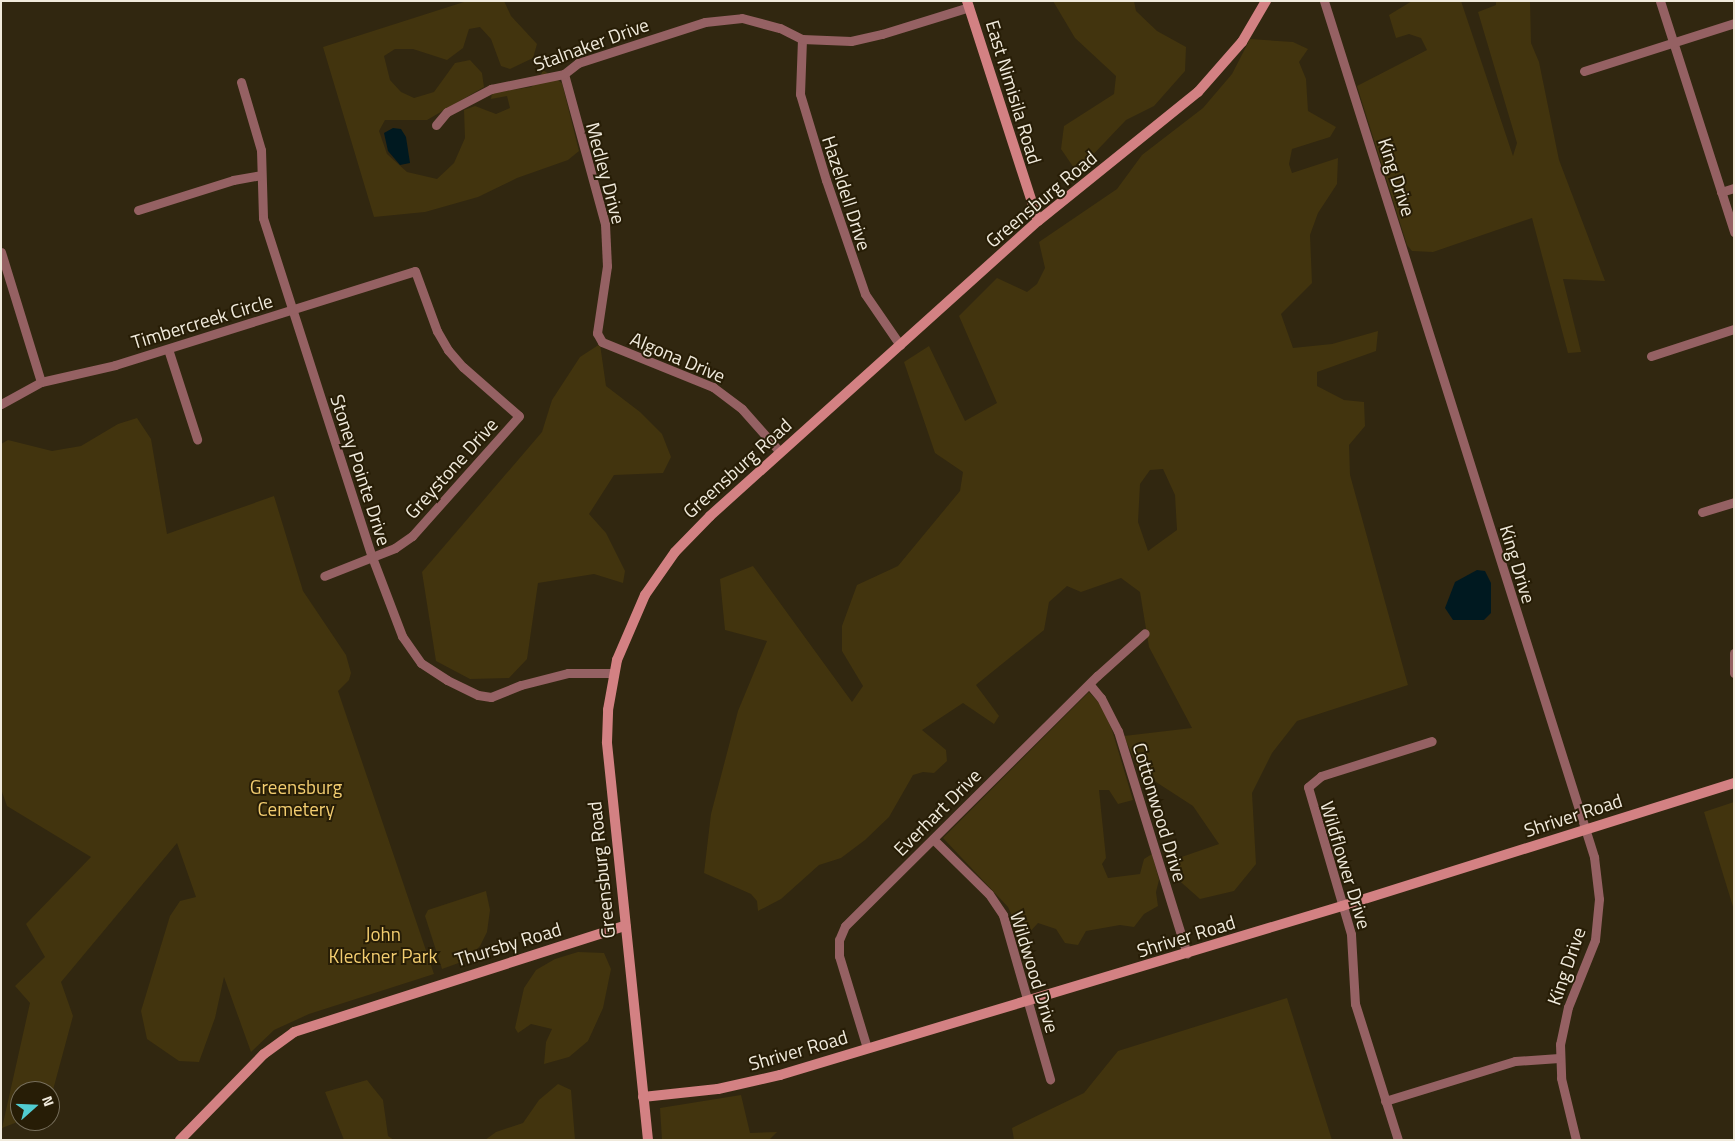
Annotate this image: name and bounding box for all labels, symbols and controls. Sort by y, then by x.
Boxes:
street label: Stalnaker Drive [530,13,652,75]
street label: East Nimisila Road [981,17,1047,167]
street label: Medley Drive [581,120,631,226]
street label: Hazeldell Drive [818,133,876,253]
street label: King Drive [1374,135,1420,219]
street label: Greensburg Road [981,146,1101,252]
street label: Timbercreek Circle [129,289,275,353]
street label: Algona Drive [627,327,729,387]
street label: Stoney Pointe Drive [326,392,396,548]
street label: Greystone Drive [400,413,502,523]
street label: Greensburg Road [678,413,796,523]
street label: King Drive [1495,522,1541,606]
street label: Cottonwood Drive [1128,740,1192,884]
street label: Everhart Drive [889,764,985,860]
park label: Greensburg Cemetery [250,776,342,820]
street label: Shriver Road [1521,788,1625,842]
street label: Wildflower Drive [1316,798,1376,932]
street label: Greensburg Road [582,800,620,940]
street label: Wildwood Drive [1006,909,1064,1035]
street label: Shriver Road [1134,910,1238,962]
street label: Thursby Road [452,917,564,971]
park label: John Kleckner Park [328,923,438,967]
street label: King Drive [1542,924,1590,1008]
street label: Shriver Road [746,1025,850,1075]
north arrow [10,1081,60,1131]
text: N [37,1093,60,1109]

